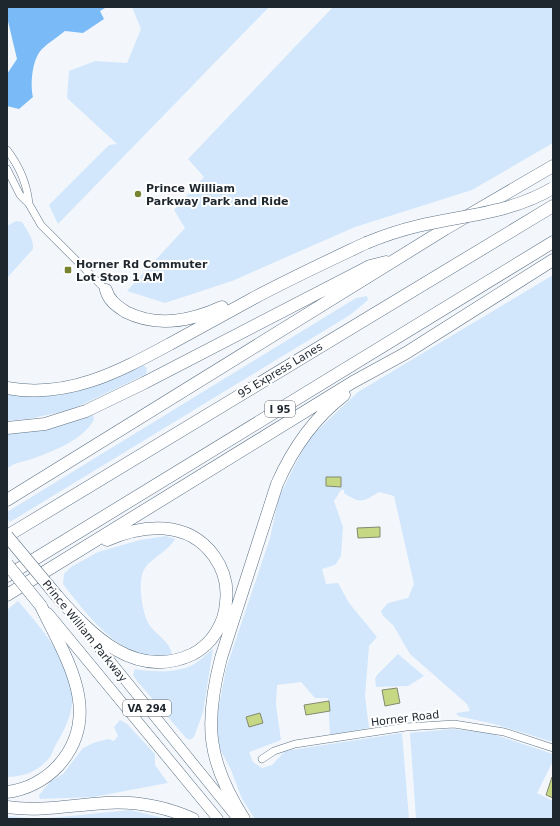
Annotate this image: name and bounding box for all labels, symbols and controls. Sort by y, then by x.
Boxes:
place label: Prince William Parkway Park and Ride [146,182,288,208]
marker: Prince William Parkway Park and Ride [133,189,143,199]
place label: Horner Rd Commuter Lot Stop 1 AM [76,258,208,284]
marker: Horner Rd Commuter Lot Stop 1 AM [63,265,73,275]
street label: 95 Express Lanes [236,340,325,401]
road number: I 95 [265,401,295,417]
street label: Prince William Parkway [40,578,130,685]
road number: VA 294 [123,700,171,716]
street label: Horner Road [370,708,440,729]

